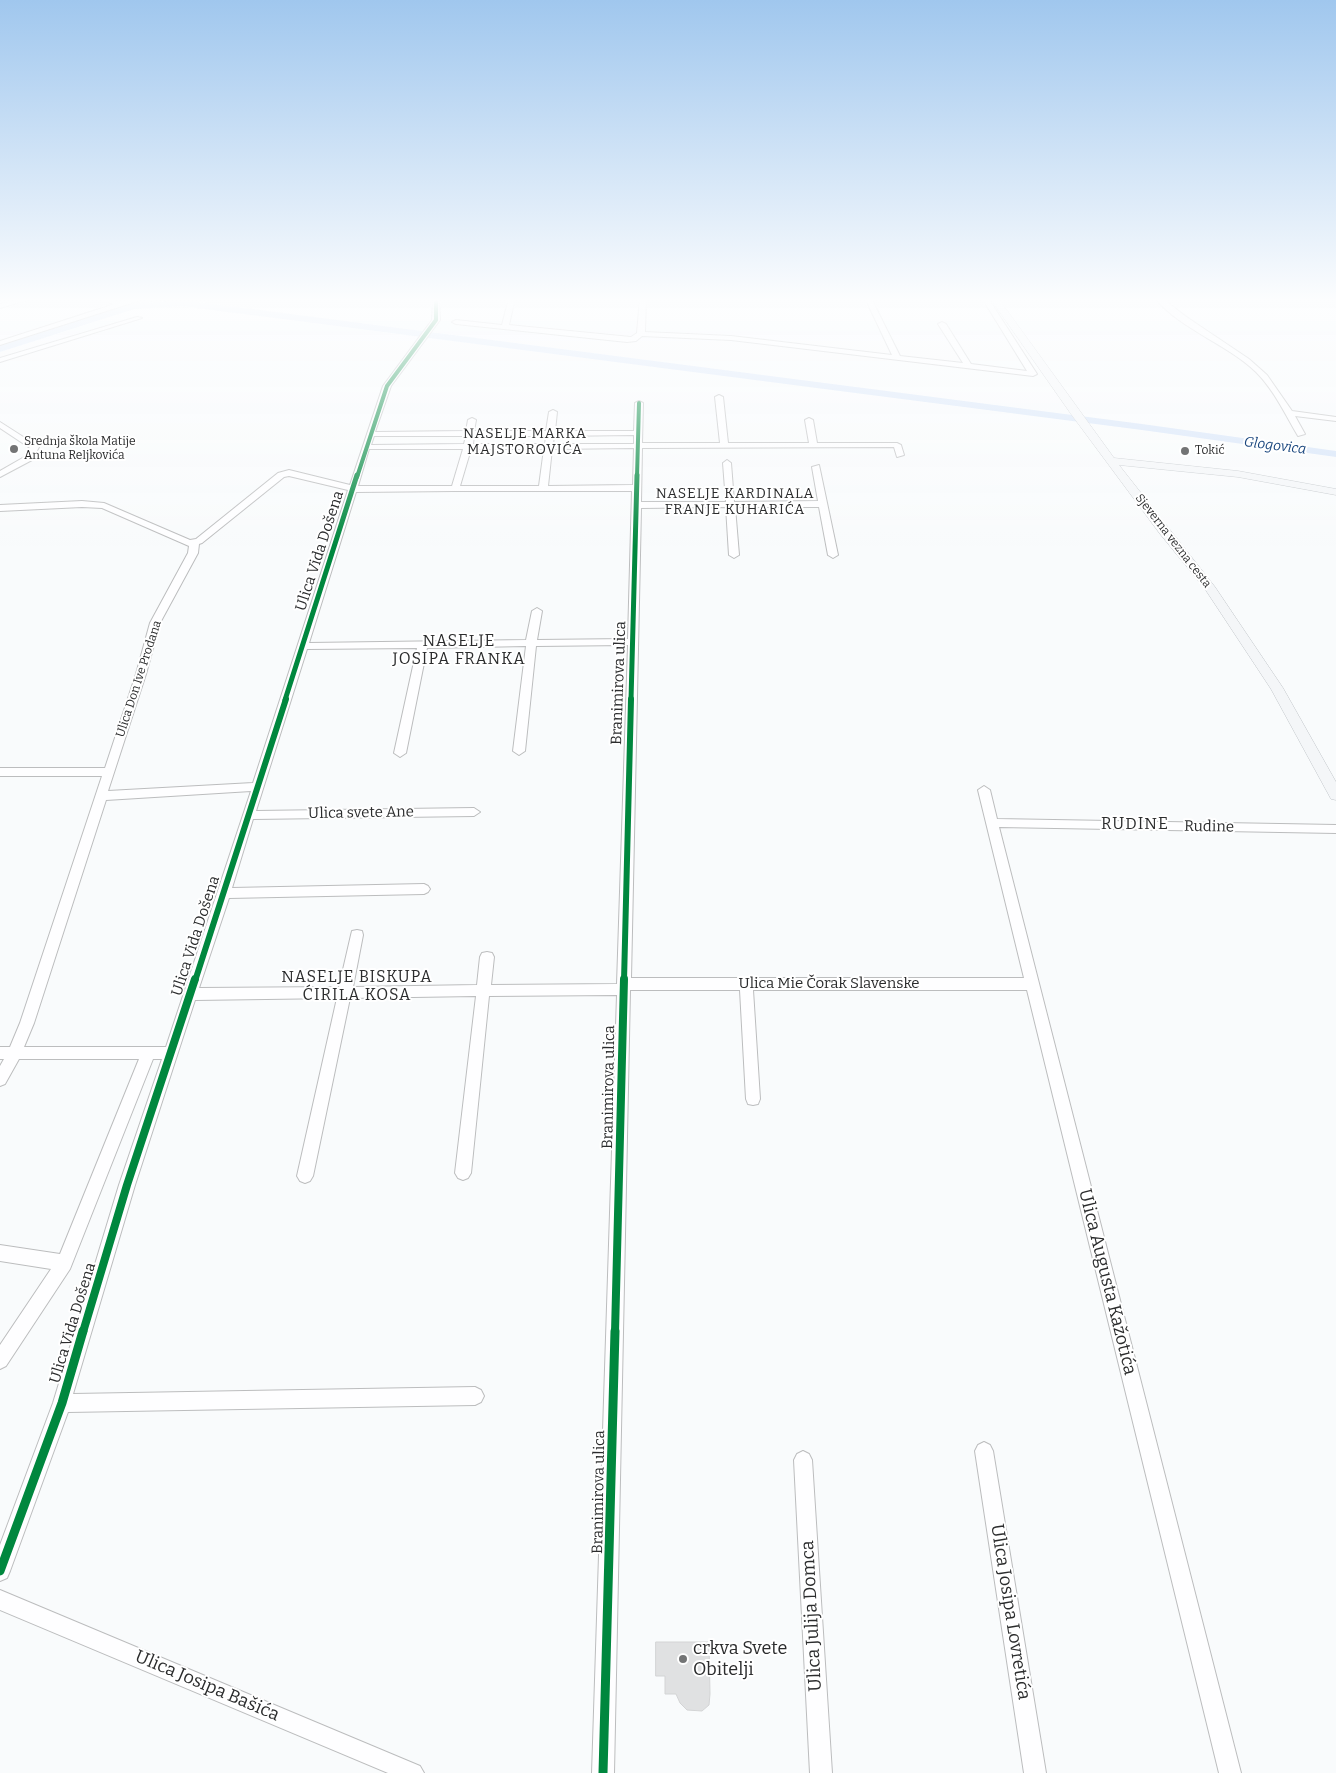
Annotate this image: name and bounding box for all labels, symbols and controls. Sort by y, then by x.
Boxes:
district label: NASELJE MARKA MAJSTOROVIĆA [461,426,589,458]
water label: Glogovica [1243,434,1307,458]
place label: Srednja škola Matije Antuna Reljkovića [24,435,136,463]
marker: Srednja škola Matije Antuna Reljkovića [8,443,20,455]
place label: Tokić [1195,444,1225,458]
marker: Tokić [1179,445,1191,457]
district label: NASELJE KARDINALA FRANJE KUHARIĆA [654,486,816,518]
street label: Ulica Vida Došena [292,489,348,613]
street label: Sjeverna vezna cesta [1132,491,1214,591]
street label: Ulica Don Ive Prodana [113,619,165,739]
street label: Branimirova ulica [608,621,630,745]
district label: NASELJE JOSIPA FRANKA [391,632,527,670]
street label: Ulica svete Ane [308,803,414,823]
district label: RUDINE [1100,815,1170,835]
street label: Rudine [1184,818,1234,836]
street label: Ulica Vida Došena [168,874,224,998]
district label: NASELJE BISKUPA ĆIRILA KOSA [279,968,435,1006]
street label: Ulica Mie Čorak Slavenske [738,975,920,993]
street label: Branimirova ulica [599,1025,619,1149]
street label: Ulica Augusta Kažotića [1073,1187,1141,1377]
street label: Ulica Vida Došena [46,1260,100,1386]
street label: Branimirova ulica [589,1430,609,1554]
street label: Ulica Josipa Lovretića [985,1523,1035,1701]
street label: Ulica Julija Domca [797,1540,827,1692]
place label: crkva Svete Obitelji [693,1638,787,1680]
street label: Ulica Josipa Bašića [132,1646,282,1726]
marker: crkva Svete Obitelji [677,1653,689,1665]

